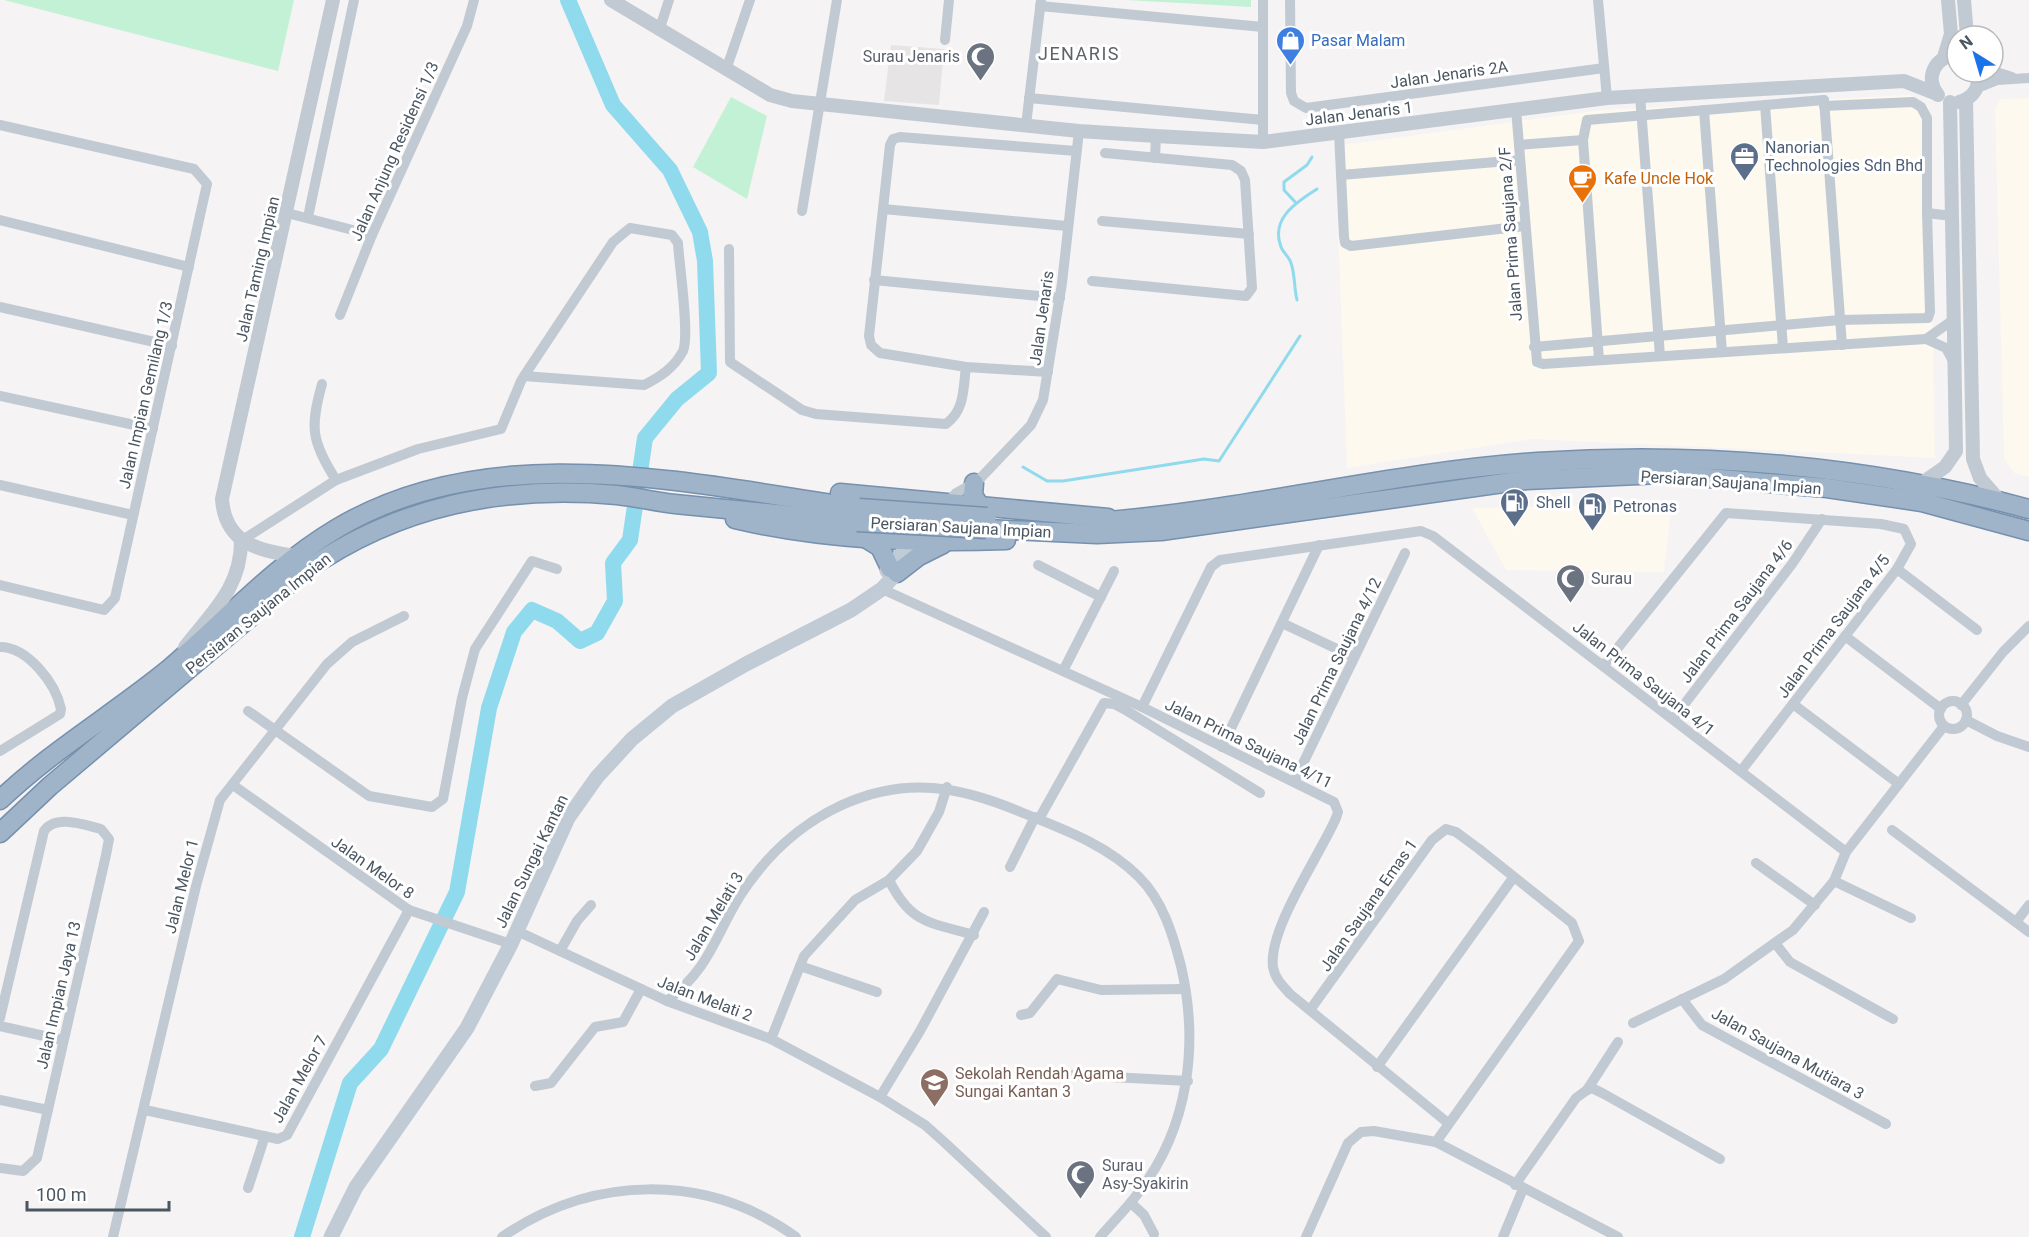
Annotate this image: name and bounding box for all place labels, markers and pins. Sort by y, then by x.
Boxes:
shop icon: Pasar Malam [1274,24,1306,66]
place label: Pasar Malam [1311,31,1405,50]
mosque icon: Surau Jenaris [965,40,997,82]
place label: Surau Jenaris [863,47,960,66]
place label: Nanorian Technologies Sdn Bhd [1765,138,1923,175]
office icon: Nanorian Technologies Sdn Bhd [1728,140,1760,182]
cafe icon: Kafe Uncle Hok [1567,162,1599,204]
place label: Kafe Uncle Hok [1604,169,1714,188]
fuel station icon: Shell [1499,486,1531,528]
fuel station icon: Petronas [1576,490,1608,532]
place label: Shell [1536,493,1571,512]
place label: Petronas [1613,497,1677,516]
mosque icon: Surau [1554,562,1586,604]
place label: Surau [1591,569,1632,588]
place label: Sekolah Rendah Agama Sungai Kantan 3 [955,1064,1124,1101]
school or university icon: Sekolah Rendah Agama Sungai Kantan 3 [918,1066,950,1108]
place label: Surau Asy-Syakirin [1102,1156,1189,1193]
mosque icon: Surau Asy-Syakirin [1065,1158,1097,1200]

